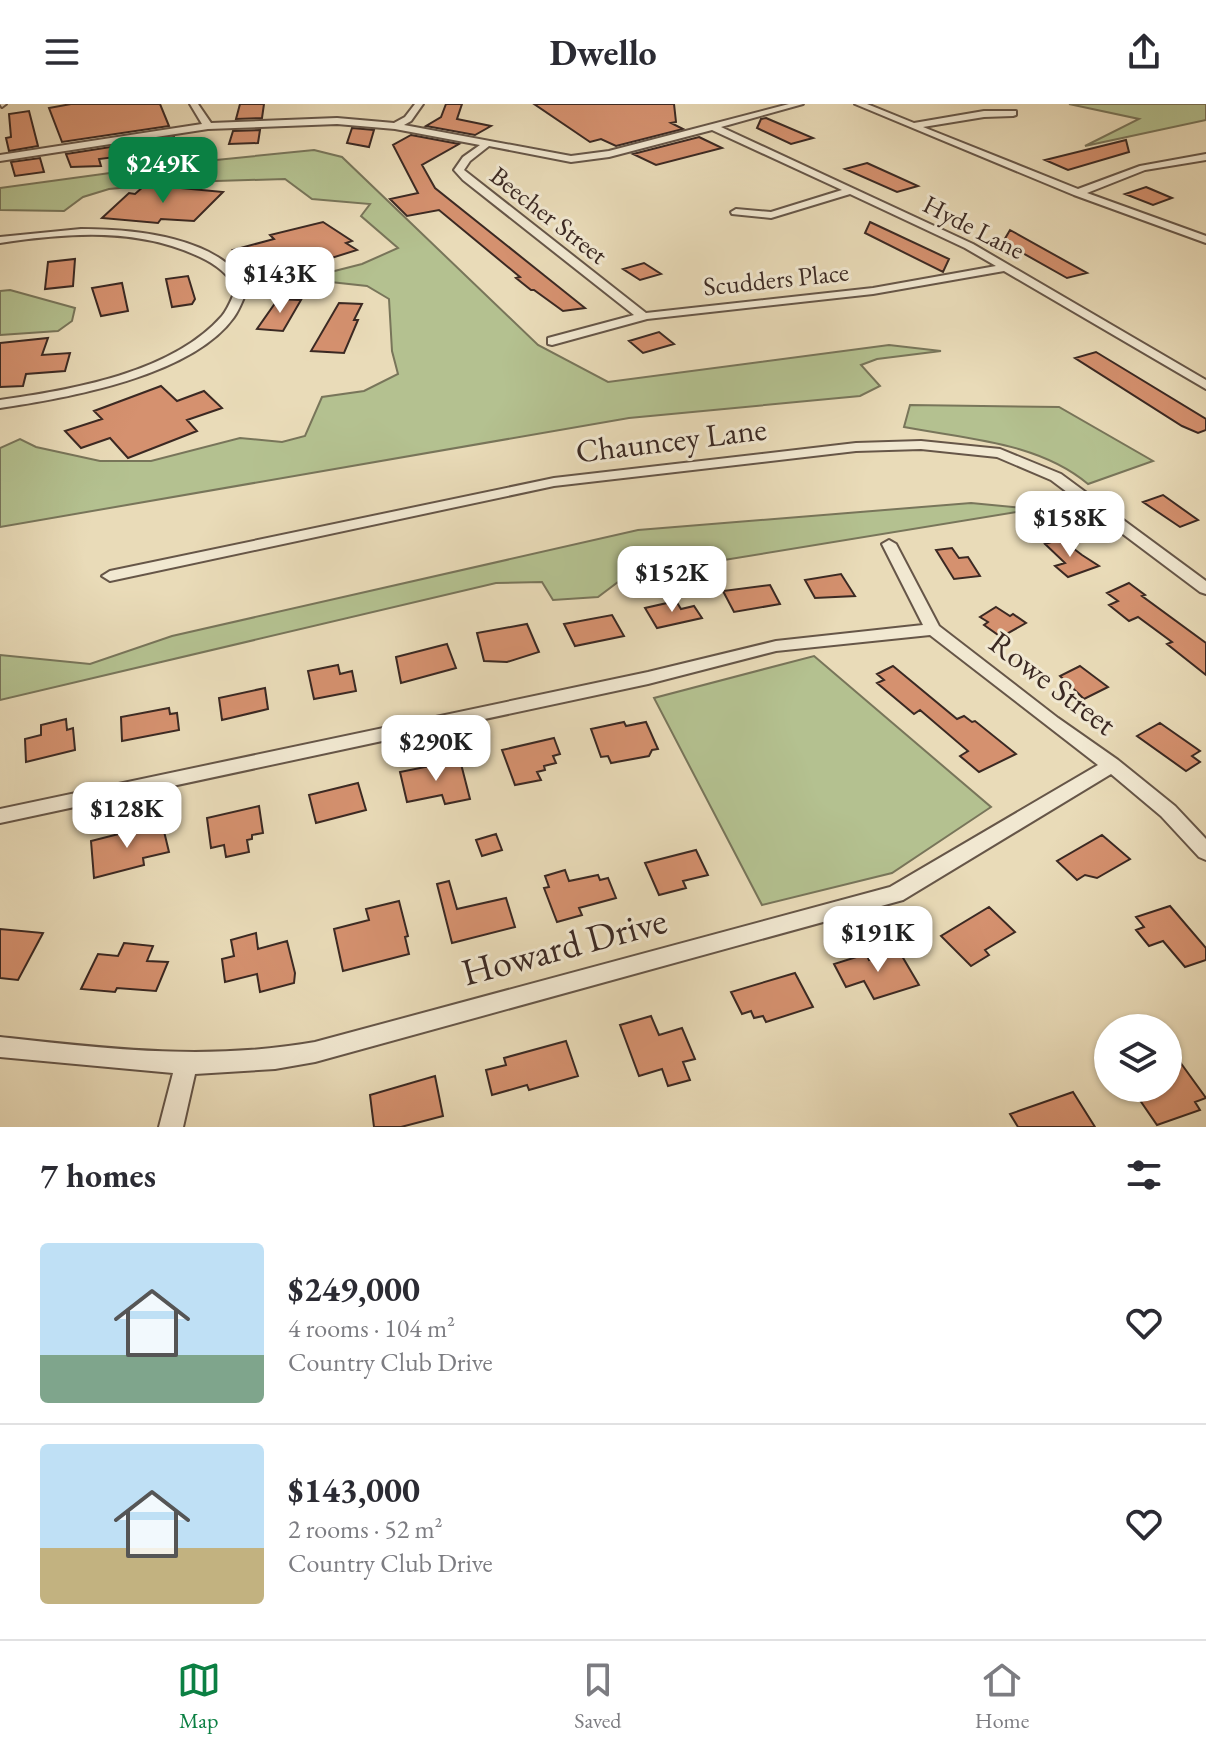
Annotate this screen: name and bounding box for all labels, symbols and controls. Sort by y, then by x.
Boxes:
text: Dwello [549,29,657,76]
icon: menu [40,30,84,74]
icon: share [1122,30,1166,74]
pin: $249K [107,137,219,205]
text: $249K [126,146,200,180]
street label: Beecher Street [483,158,615,272]
street label: Hyde Lane [917,187,1031,267]
pin: $143K [224,247,336,315]
street label: Scudders Place [701,254,851,304]
text: $143K [243,256,317,290]
street label: Chauncey Lane [573,407,769,473]
pin: $158K [1014,491,1126,559]
text: $158K [1033,500,1107,534]
pin: $152K [616,546,728,614]
text: $152K [635,555,709,589]
street label: Rowe Street [981,622,1125,744]
pin: $290K [380,715,492,783]
text: $290K [399,724,473,758]
pin: $128K [71,782,183,850]
text: $128K [90,791,164,825]
street label: Howard Drive [456,895,672,996]
pin: $191K [822,906,934,974]
text: $191K [841,915,915,949]
map controls [1094,1014,1182,1102]
button: layers [1094,1014,1182,1102]
text: 7 homes [40,1153,156,1197]
icon: filters [1122,1153,1166,1197]
text: $249,000 [288,1267,420,1311]
icon: home [104,1275,200,1371]
icon: heart [1122,1301,1166,1345]
text: 4 rooms · 104 m² [288,1311,455,1345]
text: Country Club Drive [288,1345,493,1379]
text: $143,000 [288,1468,420,1512]
icon: home [104,1476,200,1572]
icon: heart [1122,1502,1166,1546]
text: 2 rooms · 52 m² [288,1512,443,1546]
text: Country Club Drive [288,1546,493,1580]
tab: Map [177,1658,221,1735]
tab: Saved [574,1658,621,1735]
tab: Home [975,1658,1029,1735]

